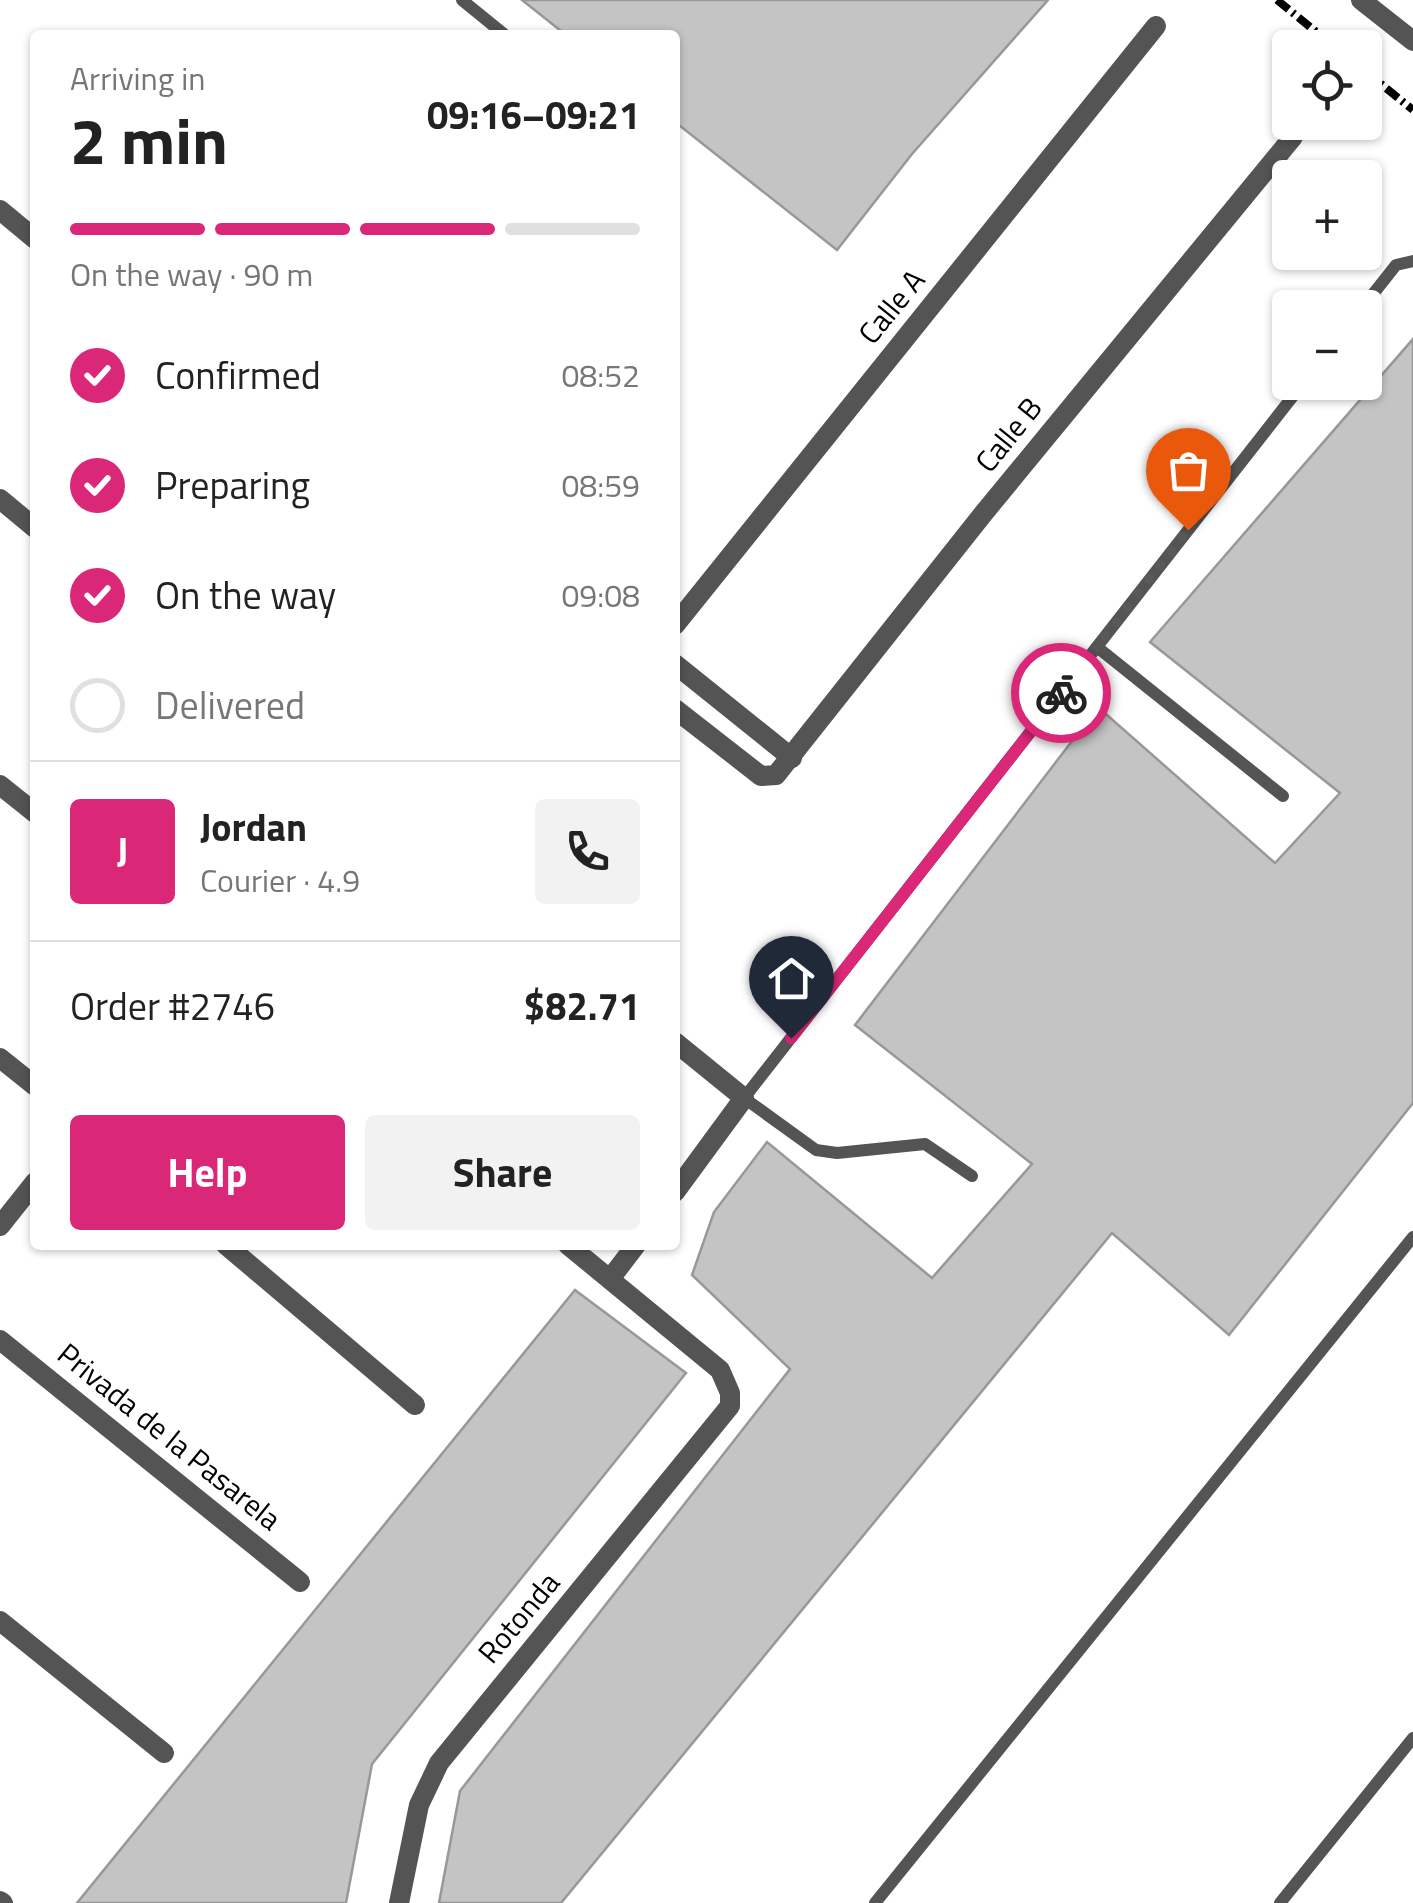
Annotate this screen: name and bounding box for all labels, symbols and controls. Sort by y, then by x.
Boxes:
map controls [1272,30,1382,400]
button: locate [1272,30,1382,140]
text: Arriving in [70,54,206,102]
text: 09:16–09:21 [427,86,640,144]
text: 2 min [70,90,228,189]
button: + [1272,160,1382,270]
text: On the way · 90 m [70,250,313,298]
street label: Calle A [847,259,936,354]
button: − [1272,290,1382,400]
text: Confirmed [155,346,321,404]
icon: check [70,348,125,403]
text: 08:52 [561,351,640,399]
street label: Calle B [963,387,1053,482]
pin [1146,428,1231,531]
icon: bag [1161,443,1216,498]
text: Preparing [155,456,310,514]
icon: check [70,458,125,513]
text: 08:59 [561,461,640,509]
text: On the way [155,566,336,624]
icon: check [70,568,125,623]
text: 09:08 [561,571,640,619]
courier [1011,643,1111,743]
icon: bike [1034,666,1089,721]
text: Delivered [155,676,305,734]
text: Jordan [200,798,307,856]
button: phone [535,799,640,904]
text: J [117,822,128,880]
text: Courier · 4.9 [200,856,360,904]
pin [749,936,834,1039]
icon: home [764,951,819,1006]
text: Order #2746 [70,977,275,1035]
text: $82.71 [524,977,640,1035]
button: Help [70,1115,345,1230]
button: Share [365,1115,640,1230]
street label: Privada de la Pasarela [48,1331,292,1541]
street label: Rotonda [466,1561,570,1673]

